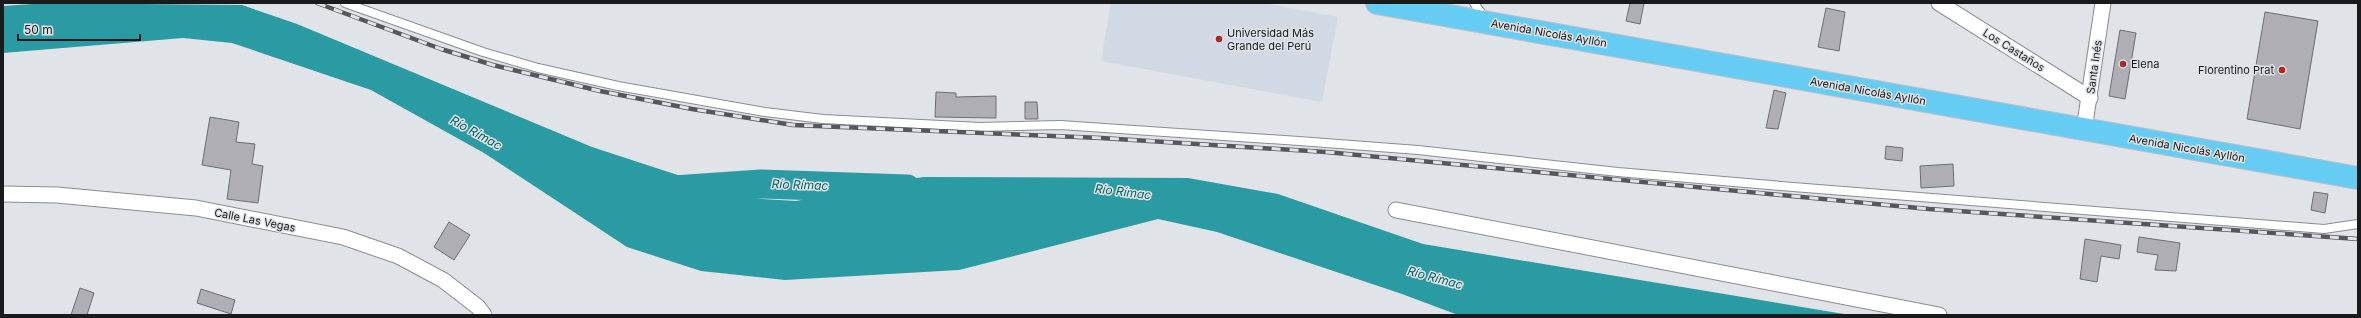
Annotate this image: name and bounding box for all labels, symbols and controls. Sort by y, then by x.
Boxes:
scale bar [18,16,140,42]
street label: Avenida Nicolás Ayllón [1490,16,1608,50]
text: 50 m [24,22,53,37]
street label: Los Castaños [1980,25,2048,75]
place label: Universidad Más Grande del Perú [1227,26,1314,53]
marker: Universidad Más Grande del Perú [1214,34,1224,44]
street label: Santa Inés [2083,39,2105,95]
place label: Elena [2131,57,2159,71]
marker: Elena [2118,59,2128,69]
place label: Florentino Prat [2198,63,2274,77]
marker: Florentino Prat [2277,65,2287,75]
street label: Avenida Nicolás Ayllón [1809,74,1927,108]
water label: Río Rímac [448,112,505,153]
street label: Avenida Nicolás Ayllón [2128,131,2246,165]
water label: Río Rímac [771,176,829,193]
water label: Río Rímac [1094,181,1152,202]
street label: Calle Las Vegas [213,205,297,235]
water label: Río Rímac [1406,263,1465,292]

